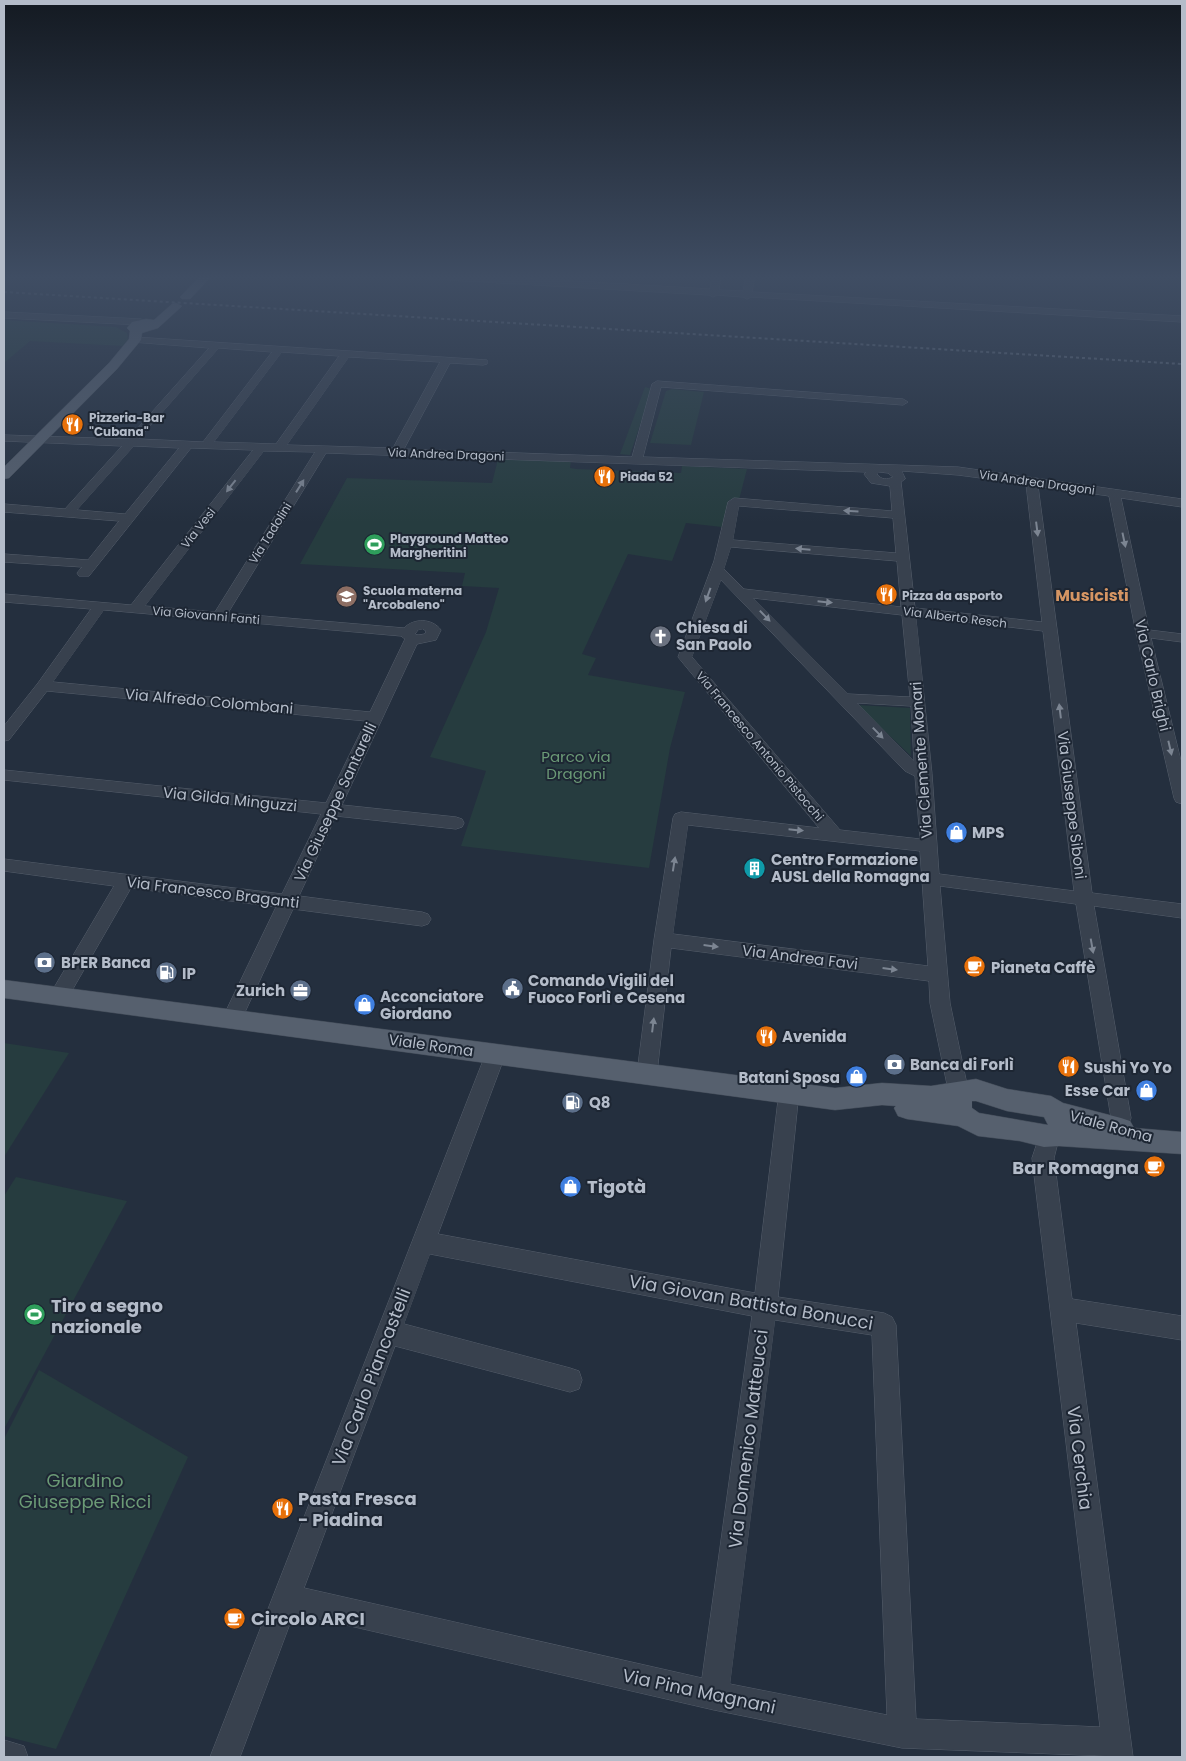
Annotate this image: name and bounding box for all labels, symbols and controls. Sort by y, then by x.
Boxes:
place label: Pizzeria-Bar "Cubana" [89,409,164,440]
restaurant icon: Pizzeria-Bar "Cubana" [61,412,85,436]
street label: Via Andrea Dragoni [387,443,505,465]
restaurant icon: Piada 52 [592,464,616,488]
street label: Via Andrea Dragoni [978,465,1096,499]
place label: Piada 52 [620,468,673,485]
one-way arrow [225,479,236,492]
one-way arrow [295,479,305,492]
street label: Via Tadolini [244,499,296,567]
street label: Via Vesi [177,504,219,552]
one-way arrow [843,507,859,515]
one-way arrow [1033,521,1041,537]
place label: Playground Matteo Margheritini [390,530,509,561]
one-way arrow [1120,532,1128,548]
sports icon: Playground Matteo Margheritini [362,533,386,557]
one-way arrow [794,545,810,553]
place label: Scuola materna "Arcobaleno" [363,582,462,613]
restaurant icon: Pizza da asporto [874,583,898,607]
district label: Musicisti [1055,584,1129,607]
school or university icon: Scuola materna "Arcobaleno" [335,585,359,609]
place label: Pizza da asporto [902,587,1003,604]
one-way arrow [704,588,712,603]
one-way arrow [818,598,834,606]
street label: Via Giovanni Fanti [152,602,261,628]
street label: Via Alberto Resch [902,602,1008,632]
one-way arrow [758,609,770,621]
place label: Chiesa di San Paolo [676,617,752,655]
street label: Via Carlo Brighi [1130,617,1176,733]
church icon: Chiesa di San Paolo [648,624,672,648]
street label: Via Francesco Antonio Pistocchi [692,668,828,824]
street label: Via Clemente Monari [905,681,937,839]
street label: Via Alfredo Colombani [124,683,294,719]
one-way arrow [1056,702,1064,718]
street label: Via Giuseppe Santarelli [289,719,381,885]
one-way arrow [872,727,884,739]
street label: Via Giuseppe Siboni [1052,730,1092,880]
one-way arrow [1166,741,1174,756]
park label: Parco via Dragoni [541,746,611,784]
street label: Via Gilda Minguzzi [162,782,298,816]
shop icon: MPS [944,820,968,844]
place label: MPS [972,822,1004,843]
one-way arrow [788,826,804,834]
place label: Centro Formazione AUSL della Romagna [771,849,930,887]
one-way arrow [670,856,678,872]
building icon: Centro Formazione AUSL della Romagna [743,856,767,880]
street label: Via Francesco Braganti [125,871,301,913]
one-way arrow [1089,938,1097,954]
street label: Via Andrea Favi [741,939,859,975]
one-way arrow [703,942,719,950]
bank icon: BPER Banca [33,950,57,974]
place label: BPER Banca [61,952,151,973]
cafe icon: Pianeta Caffè [963,955,987,979]
place label: Pianeta Caffè [991,957,1095,978]
fuel station icon: IP [154,961,178,985]
place label: IP [182,963,196,984]
one-way arrow [882,965,898,973]
place label: Comando Vigili del Fuoco Forlì e Cesena [528,970,685,1008]
public building icon: Comando Vigili del Fuoco Forlì e Cesena [500,977,524,1001]
office icon: Zurich [289,978,313,1002]
place label: Zurich [236,980,285,1001]
place label: Acconciatore Giordano [380,986,484,1024]
shop icon: Acconciatore Giordano [352,993,376,1017]
one-way arrow [649,1017,657,1033]
restaurant icon: Avenida [754,1024,778,1048]
place label: Avenida [782,1026,847,1047]
street label: Viale Roma [387,1029,475,1061]
bank icon: Banca di Forlì [882,1052,906,1076]
place label: Banca di Forlì [910,1054,1014,1075]
restaurant icon: Sushi Yo Yo [1056,1055,1080,1079]
place label: Sushi Yo Yo [1084,1057,1172,1078]
shop icon: Batani Sposa [844,1065,868,1089]
place label: Batani Sposa [738,1067,840,1088]
shop icon: Esse Car [1134,1078,1158,1102]
place label: Esse Car [1065,1080,1131,1101]
fuel station icon: Q8 [561,1090,585,1114]
place label: Q8 [589,1092,611,1113]
street label: Viale Roma [1067,1105,1155,1147]
place label: Bar Romagna [1012,1155,1139,1180]
cafe icon: Bar Romagna [1143,1155,1167,1179]
shop icon: Tigotà [559,1174,583,1198]
place label: Tigotà [587,1174,646,1199]
street label: Via Giovan Battista Bonucci [627,1268,875,1336]
street label: Via Carlo Piancastelli [325,1284,417,1470]
place label: Tiro a segno nazionale [51,1293,163,1339]
sports icon: Tiro a segno nazionale [23,1303,47,1327]
street label: Via Domenico Matteucci [722,1328,774,1550]
street label: Via Cerchia [1061,1405,1099,1511]
park label: Giardino Giuseppe Ricci [19,1468,151,1514]
place label: Pasta Fresca - Piadina [298,1486,417,1532]
restaurant icon: Pasta Fresca - Piadina [270,1496,294,1520]
cafe icon: Circolo ARCI [223,1606,247,1630]
place label: Circolo ARCI [251,1606,365,1631]
street label: Via Pina Magnani [620,1663,778,1719]

